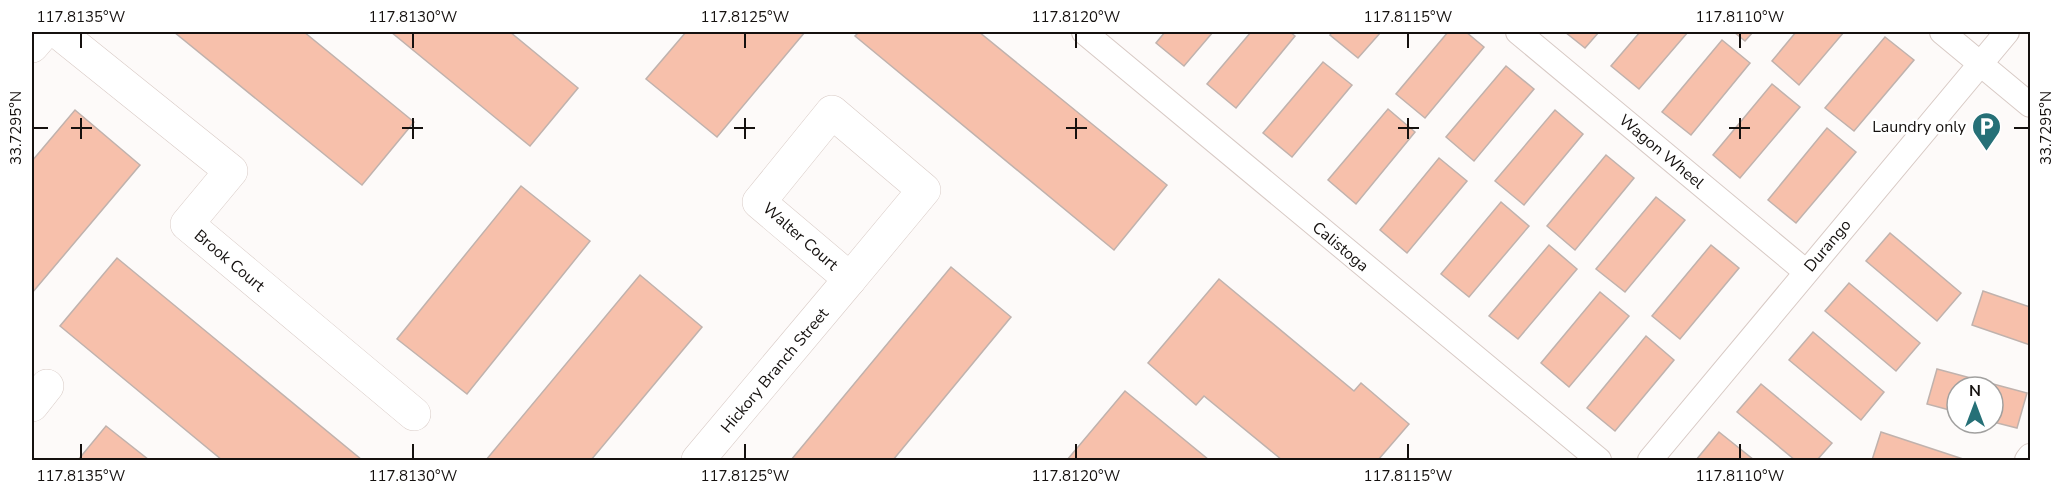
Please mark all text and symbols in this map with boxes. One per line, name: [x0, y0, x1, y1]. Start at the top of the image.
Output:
text: 117.8135°W: [37, 7, 126, 27]
text: 117.8130°W: [369, 7, 458, 27]
text: 117.8125°W: [701, 7, 790, 27]
text: 117.8120°W: [1032, 7, 1121, 27]
text: 117.8115°W: [1364, 7, 1453, 27]
text: 117.8110°W: [1696, 7, 1785, 27]
text: 33.7295°N: [6, 91, 26, 165]
text: 33.7295°N: [2036, 91, 2056, 165]
street label: Wagon Wheel: [1614, 110, 1709, 194]
parking icon: Laundry only: [1971, 110, 2003, 152]
place label: Laundry only: [1872, 116, 1967, 138]
street label: Walter Court: [758, 198, 843, 276]
street label: Durango: [1799, 215, 1856, 277]
street label: Calistoga: [1307, 217, 1373, 277]
street label: Brook Court: [189, 225, 270, 297]
street label: Hickory Branch Street: [716, 303, 834, 438]
north arrow: [1945, 375, 2005, 435]
text: N: [1969, 380, 1981, 402]
text: 117.8135°W: [37, 466, 126, 486]
text: 117.8130°W: [369, 466, 458, 486]
text: 117.8125°W: [701, 466, 790, 486]
text: 117.8120°W: [1032, 466, 1121, 486]
text: 117.8115°W: [1364, 466, 1453, 486]
text: 117.8110°W: [1696, 466, 1785, 486]

